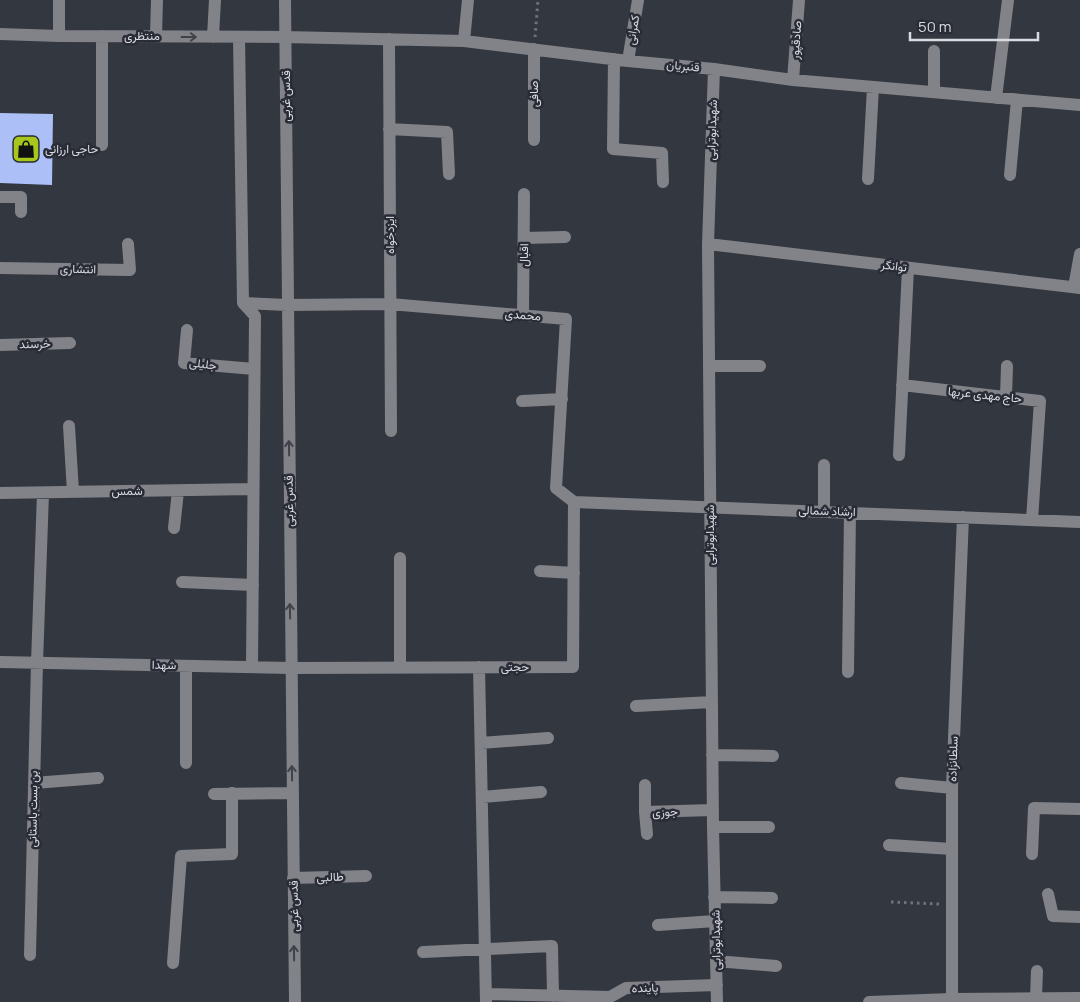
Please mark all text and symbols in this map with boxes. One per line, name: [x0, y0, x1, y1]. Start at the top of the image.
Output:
scale bar: [910, 10, 1038, 42]
street label: کمرانی: [622, 14, 643, 46]
text: 50 m: [918, 16, 952, 37]
street label: صادقپور: [786, 20, 805, 61]
street label: منتظری: [124, 27, 160, 44]
one-way arrow: [180, 32, 196, 42]
street label: قنبریان: [666, 56, 700, 75]
street label: قدس غربی: [277, 70, 294, 122]
street label: صافی: [525, 81, 542, 107]
street label: شهیدابوترابی: [702, 99, 721, 161]
shop icon: حاجی ارزانی: [11, 134, 41, 164]
place label: حاجی ارزانی: [45, 140, 98, 157]
street label: ایزدخواه: [381, 216, 398, 254]
street label: اقبال: [515, 243, 532, 267]
street label: توانگر: [879, 255, 908, 276]
street label: انتشاری: [60, 260, 96, 277]
street label: محمدی: [504, 304, 542, 325]
street label: خرسند: [19, 335, 51, 352]
street label: جلیلی: [188, 353, 218, 374]
street label: حاج مهدی عربها: [947, 382, 1023, 408]
one-way arrow: [284, 441, 293, 457]
street label: قدس غربی: [280, 475, 297, 527]
street label: شمس: [111, 482, 143, 499]
street label: ارشاد شمالی: [798, 501, 856, 520]
street label: شهیدابوترابی: [701, 505, 718, 565]
one-way arrow: [285, 603, 295, 620]
street label: شهدا: [152, 656, 176, 673]
street label: حجتی: [501, 658, 529, 675]
street label: سلطانزاده: [943, 736, 962, 782]
one-way arrow: [287, 766, 297, 782]
street label: بن بست باستانی: [23, 770, 42, 848]
street label: جوزی: [652, 803, 678, 820]
street label: طالبی: [316, 868, 344, 885]
street label: قدس غربی: [285, 880, 302, 932]
street label: شهیدابوترابی: [706, 910, 725, 970]
one-way arrow: [290, 946, 299, 962]
street label: پاینده: [631, 979, 659, 996]

